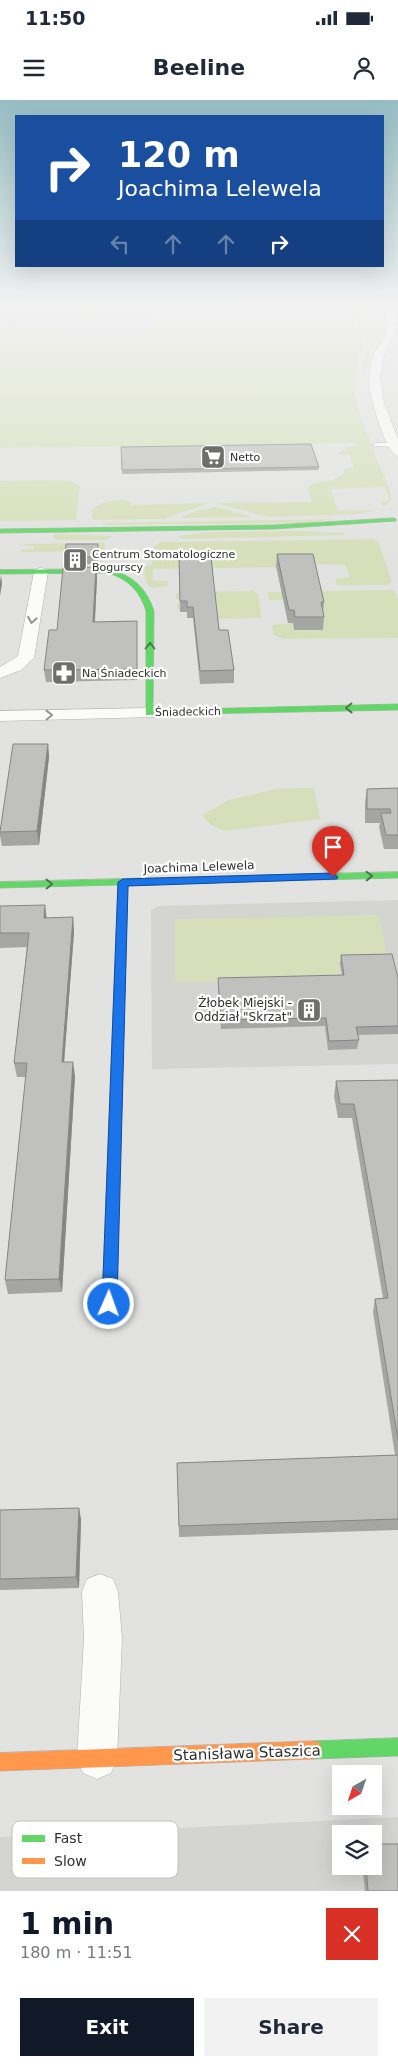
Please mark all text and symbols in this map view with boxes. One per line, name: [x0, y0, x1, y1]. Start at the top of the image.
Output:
text: 11:50: [25, 7, 85, 29]
icon: menu: [20, 54, 48, 82]
icon: person: [350, 54, 378, 82]
text: Beeline: [153, 55, 245, 80]
icon: right: [35, 135, 100, 200]
text: 120 m: [118, 135, 240, 175]
text: Joachima Lelewela: [118, 176, 322, 201]
icon: left: [106, 230, 134, 258]
icon: ahead: [159, 230, 187, 258]
icon: ahead: [212, 230, 240, 258]
icon: right: [265, 230, 293, 258]
supermarket icon: Netto: [200, 444, 226, 470]
place label: Netto: [230, 451, 261, 464]
building icon: Centrum Stomatologiczne Bogurscy: [62, 547, 88, 573]
place label: Centrum Stomatologiczne Bogurscy: [92, 548, 236, 574]
one-way arrow: [28, 616, 38, 624]
one-way arrow: [145, 641, 155, 649]
pharmacy icon: Na Śniadeckich: [51, 660, 77, 686]
place label: Na Śniadeckich: [82, 667, 166, 680]
one-way arrow: [345, 703, 353, 713]
street label: Śniadeckich: [155, 705, 221, 719]
one-way arrow: [45, 710, 53, 720]
pin: [312, 826, 354, 877]
icon: arrive: [319, 833, 347, 861]
street label: Joachima Lelewela: [142, 858, 255, 876]
one-way arrow: [365, 870, 373, 881]
one-way arrow: [45, 879, 53, 889]
place label: Żłobek Miejski - Oddział "Skrzat": [194, 995, 292, 1024]
building icon: Żłobek Miejski - Oddział "Skrzat": [296, 997, 322, 1023]
position arrow: [82, 1277, 134, 1329]
street label: Stanisława Staszica: [173, 1741, 321, 1765]
north arrow: [332, 1765, 382, 1815]
map controls: [332, 1765, 382, 1875]
legend: [12, 1821, 178, 1878]
button: layers: [332, 1825, 382, 1875]
text: Fast: [54, 1830, 83, 1846]
text: Slow: [54, 1853, 87, 1869]
text: 1 min: [20, 1906, 114, 1941]
button: close: [326, 1908, 378, 1960]
text: 180 m · 11:51: [20, 1943, 133, 1962]
button: Exit: [20, 1998, 194, 2056]
button: Share: [204, 1998, 378, 2056]

